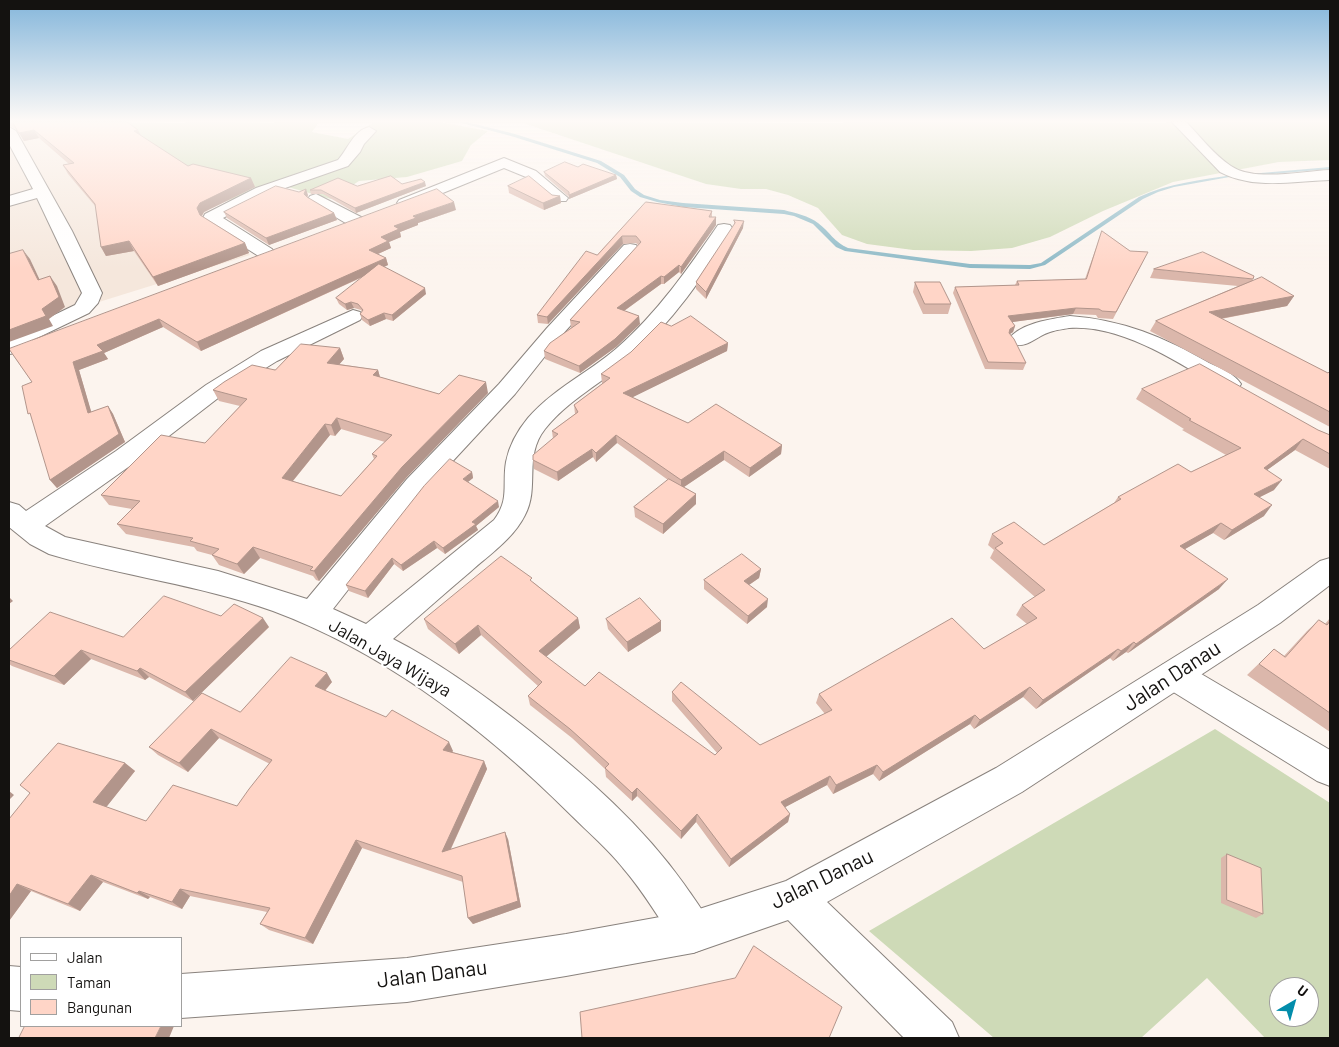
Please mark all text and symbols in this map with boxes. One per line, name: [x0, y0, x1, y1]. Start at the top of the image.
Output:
street label: Jalan Jaya Wijaya: [325, 614, 455, 702]
street label: Jalan Danau: [1119, 635, 1225, 717]
street label: Jalan Danau: [767, 843, 877, 915]
legend: [20, 937, 182, 1027]
text: Jalan: [67, 948, 103, 966]
street label: Jalan Danau: [375, 955, 489, 993]
text: Taman: [67, 973, 111, 991]
north arrow: [1269, 977, 1319, 1027]
text: U: [1294, 981, 1312, 1000]
text: Bangunan: [67, 998, 132, 1016]

